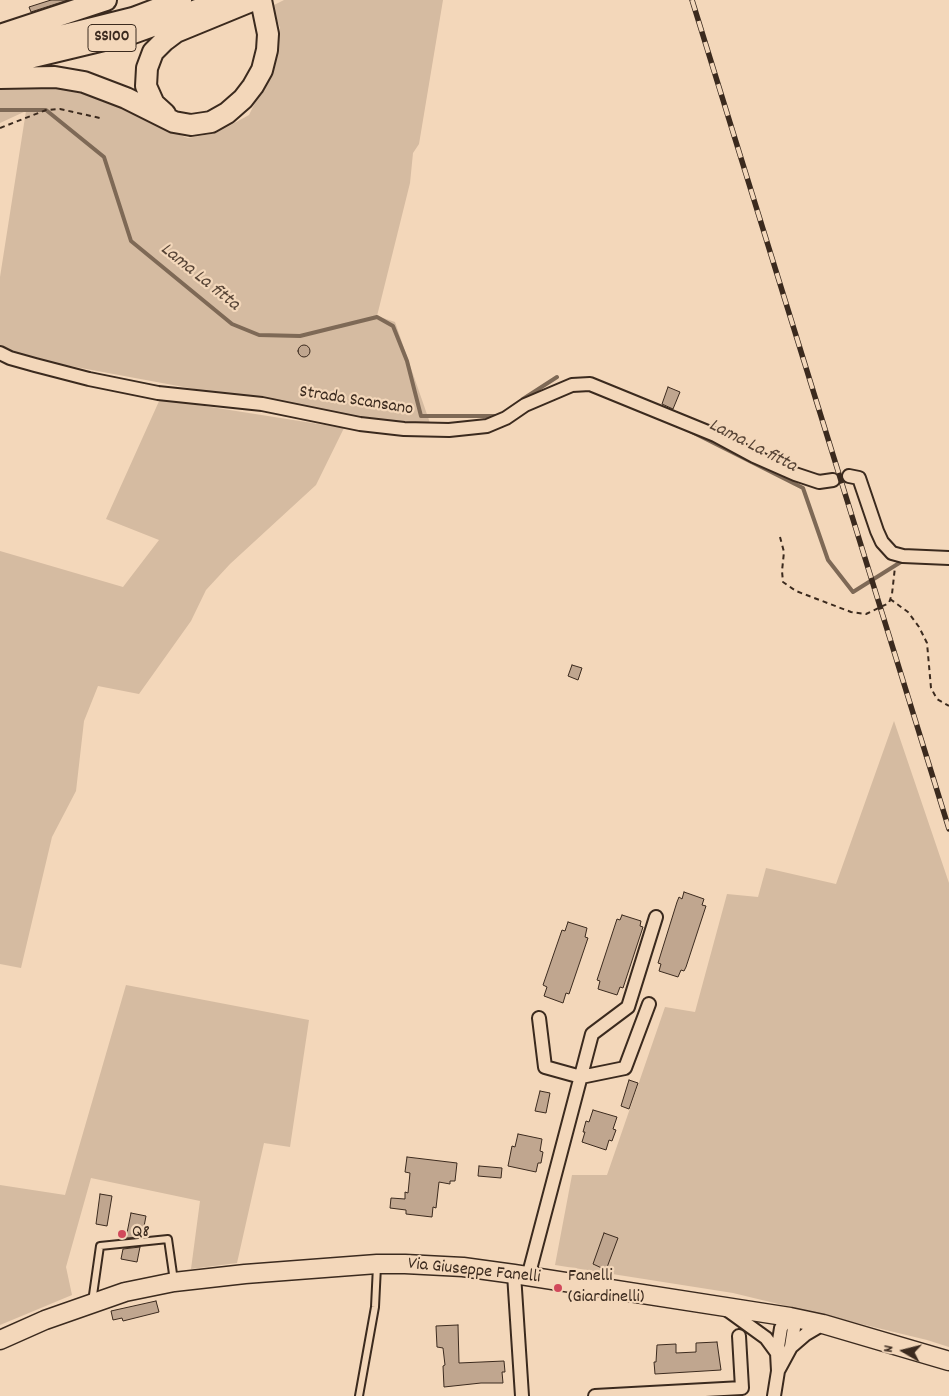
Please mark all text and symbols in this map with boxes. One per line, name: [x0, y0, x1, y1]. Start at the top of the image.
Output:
road number: SS100: [88, 24, 136, 52]
water label: Lama La fitta: [155, 239, 243, 317]
street label: Strada Scansano: [298, 382, 414, 422]
water label: Lama La fitta: [704, 415, 800, 479]
place label: Q8: [132, 1223, 150, 1245]
marker: Q8: [116, 1228, 128, 1240]
street label: Via Giuseppe Fanelli: [407, 1254, 541, 1290]
place label: Fanelli (Giardinelli): [568, 1267, 644, 1310]
marker: Fanelli (Giardinelli): [552, 1282, 564, 1294]
north arrow: [879, 1326, 929, 1376]
text: N: [879, 1344, 900, 1354]

